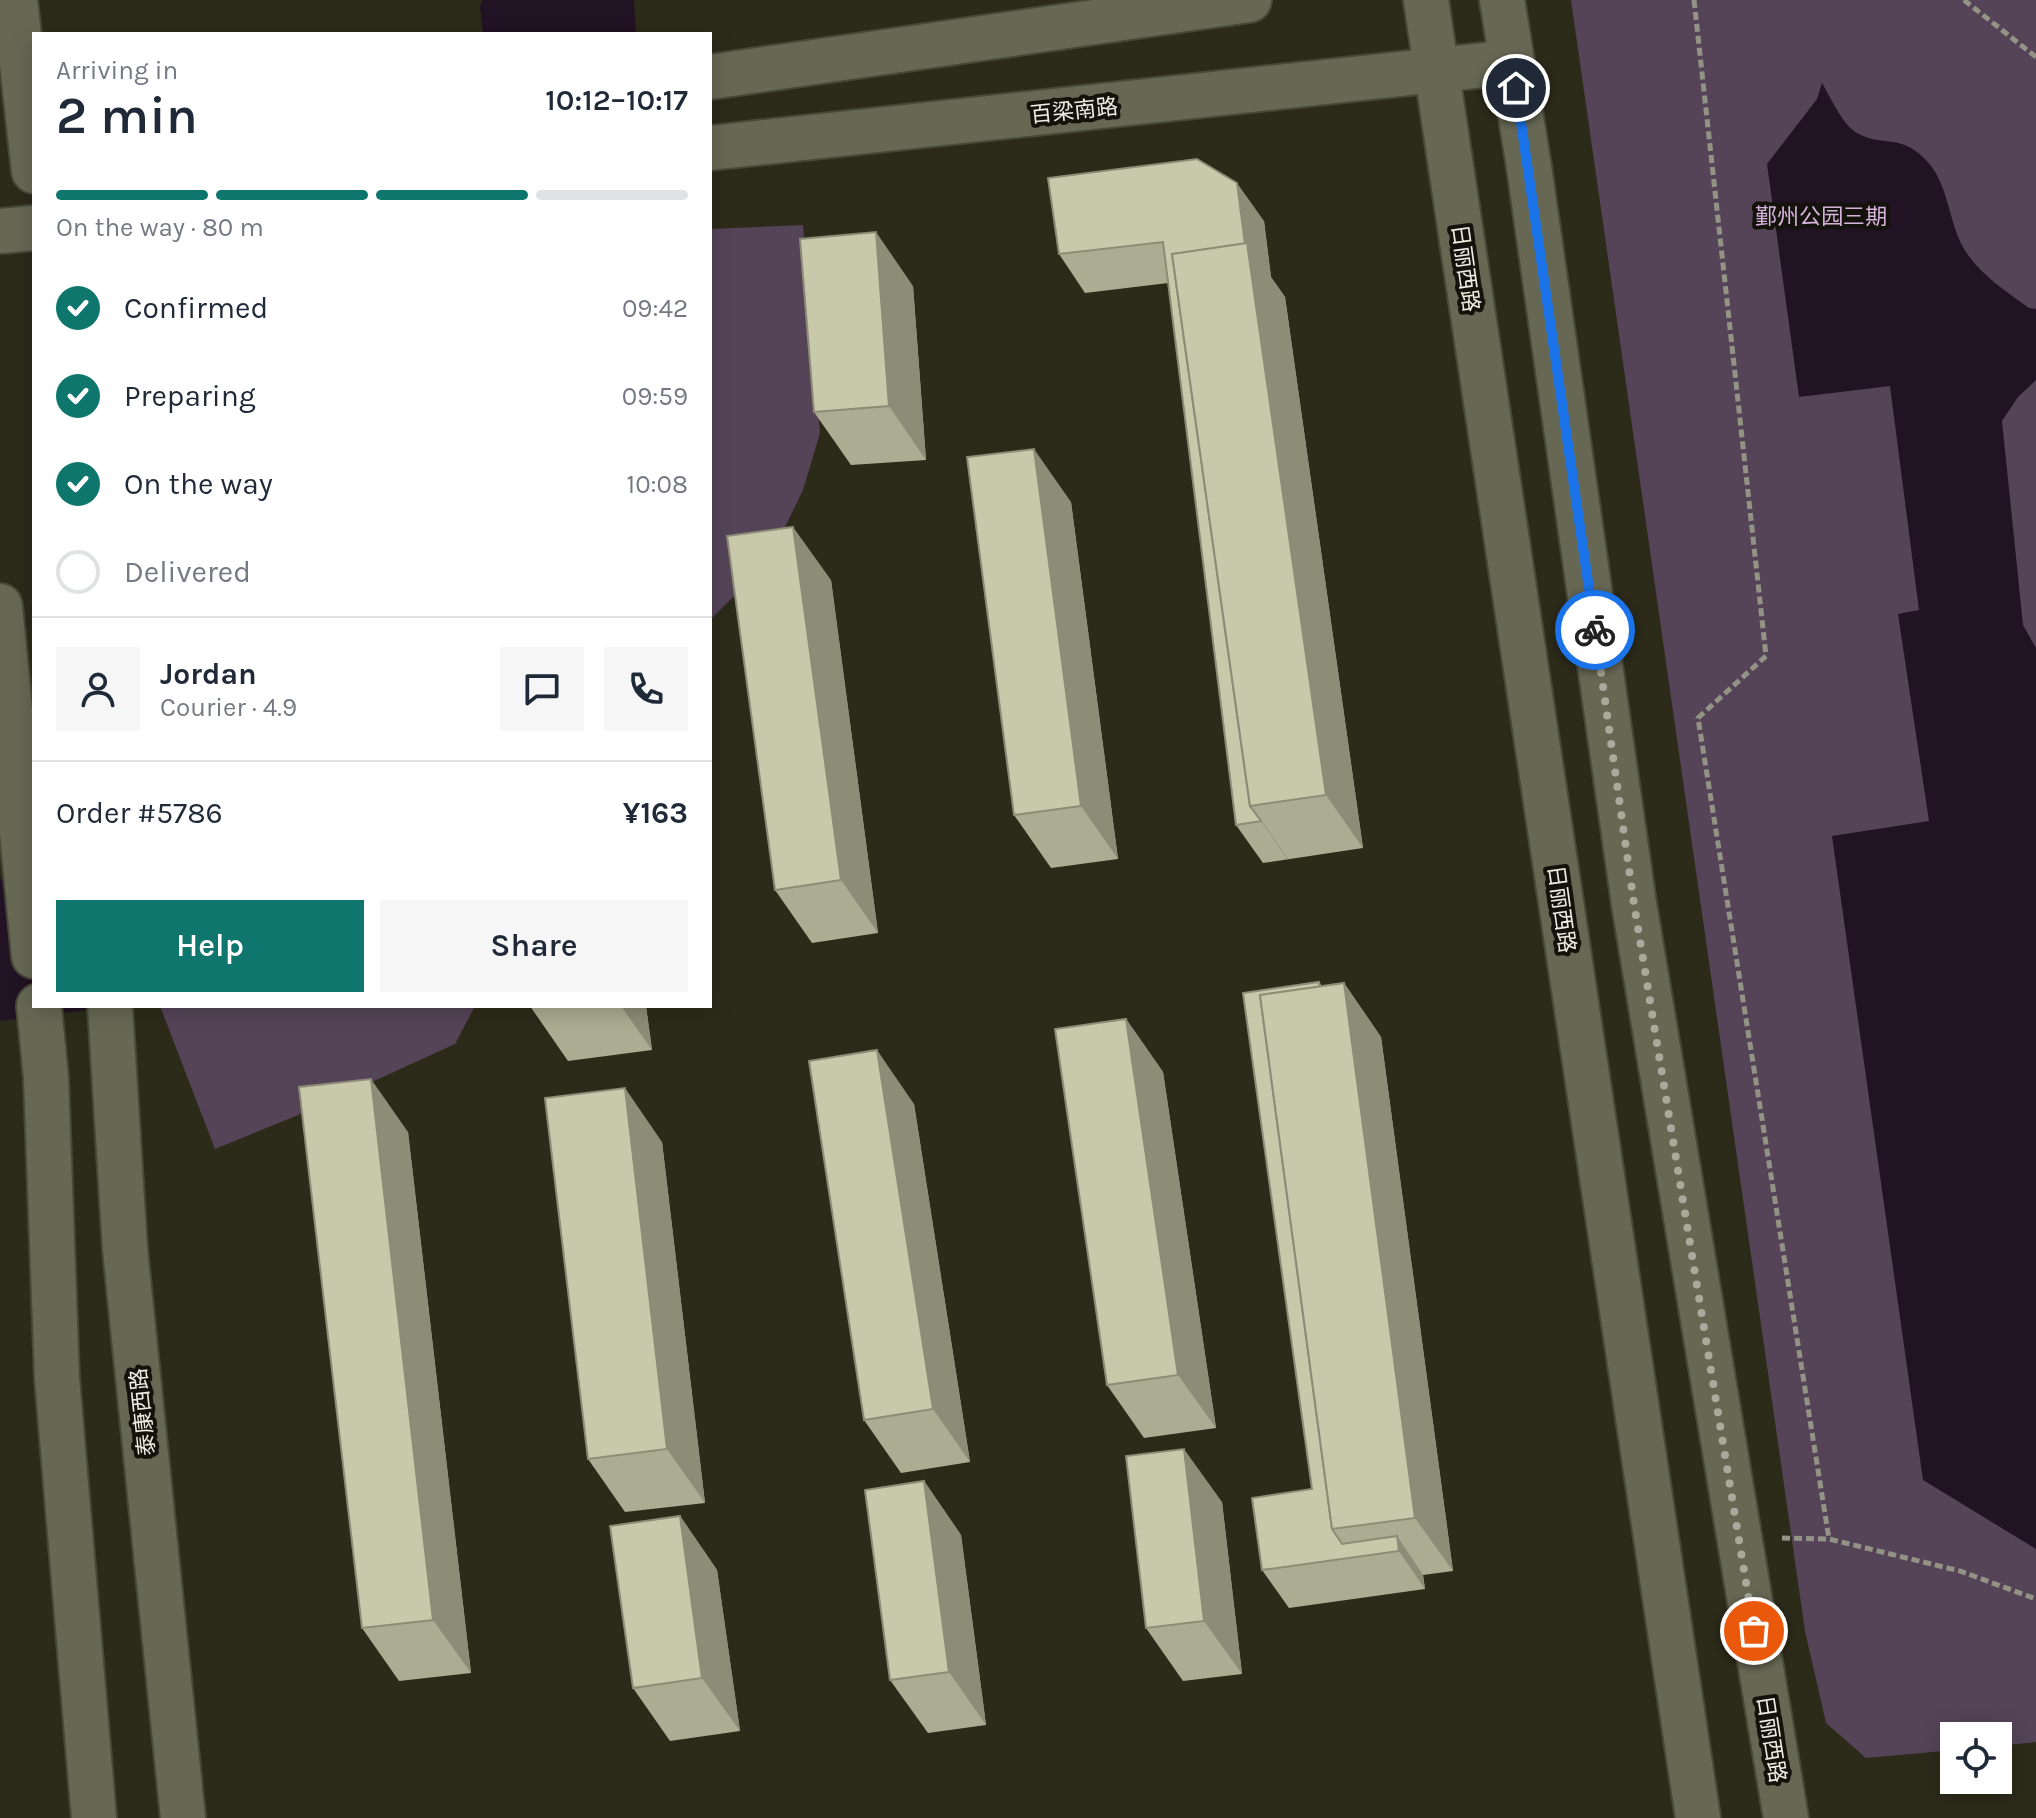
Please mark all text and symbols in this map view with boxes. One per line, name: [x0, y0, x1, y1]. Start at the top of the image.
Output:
pin: [1482, 54, 1550, 122]
text: Arriving in: [56, 55, 178, 86]
icon: home: [1494, 66, 1538, 110]
text: 10:12–10:17: [545, 82, 688, 118]
text: 2 min: [56, 85, 198, 146]
street label: 百梁南路: [1029, 93, 1119, 129]
park label: 鄞州公园三期: [1755, 204, 1887, 230]
text: On the way · 80 m: [56, 212, 264, 243]
street label: 日丽西路: [1446, 223, 1484, 314]
icon: check: [56, 286, 100, 330]
text: Confirmed: [124, 290, 268, 326]
text: 09:42: [622, 293, 688, 324]
icon: check: [56, 374, 100, 418]
text: Preparing: [124, 378, 256, 414]
text: 09:59: [622, 381, 688, 412]
icon: check: [56, 462, 100, 506]
text: On the way: [124, 466, 273, 502]
text: 10:08: [627, 469, 688, 500]
text: Delivered: [124, 554, 251, 590]
courier: [1555, 590, 1635, 670]
icon: bike: [1573, 608, 1617, 652]
button: person: [56, 647, 140, 731]
button: chat: [500, 647, 584, 731]
button: phone: [604, 647, 688, 731]
text: Jordan: [160, 656, 257, 692]
text: Courier · 4.9: [160, 692, 297, 723]
text: Order #5786: [56, 795, 223, 831]
text: ¥163: [623, 795, 688, 831]
street label: 日丽西路: [1542, 864, 1580, 955]
button: Help: [56, 900, 364, 992]
button: Share: [380, 900, 688, 992]
street label: 泰康西路: [125, 1367, 161, 1457]
pin: [1720, 1597, 1788, 1665]
icon: bag: [1732, 1609, 1776, 1653]
street label: 日丽西路: [1751, 1694, 1791, 1785]
map controls: [1940, 1722, 2012, 1794]
button: locate: [1940, 1722, 2012, 1794]

